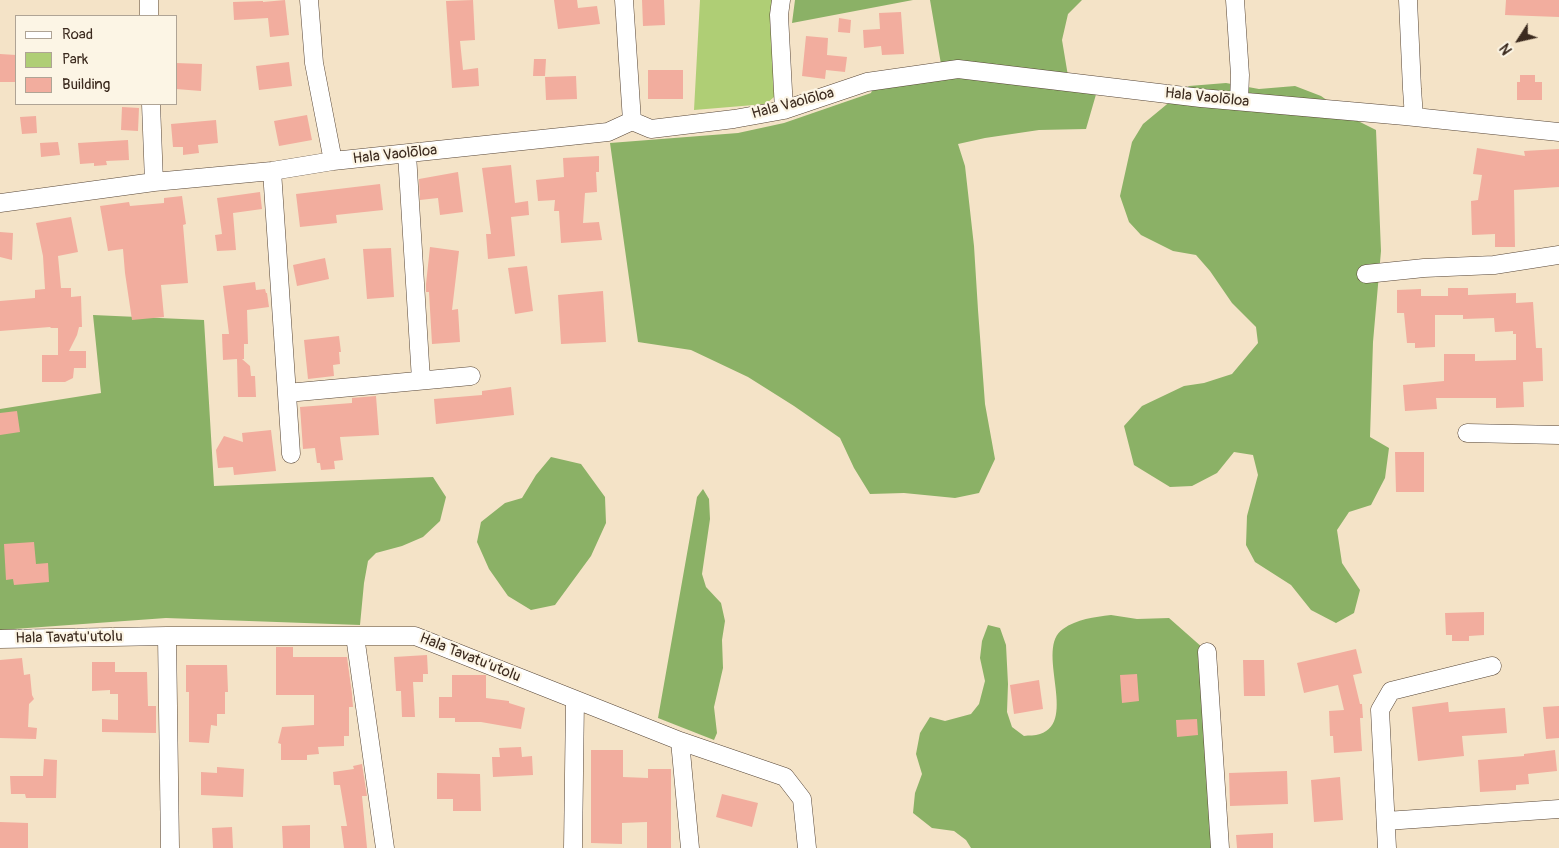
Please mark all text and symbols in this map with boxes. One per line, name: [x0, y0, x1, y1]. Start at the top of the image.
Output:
legend: [15, 15, 178, 105]
north arrow: [1494, 15, 1544, 65]
text: Road: [62, 25, 93, 44]
text: N: [1497, 40, 1516, 58]
text: Park: [62, 50, 88, 69]
text: Building: [62, 75, 110, 94]
street label: Hala Vaolōloa: [750, 84, 836, 124]
street label: Hala Vaolōloa: [1164, 85, 1250, 111]
street label: Hala Vaolōloa: [352, 142, 438, 168]
street label: Hala Tavatu'utolu: [15, 628, 123, 648]
street label: Hala Tavatu'utolu: [417, 630, 523, 686]

